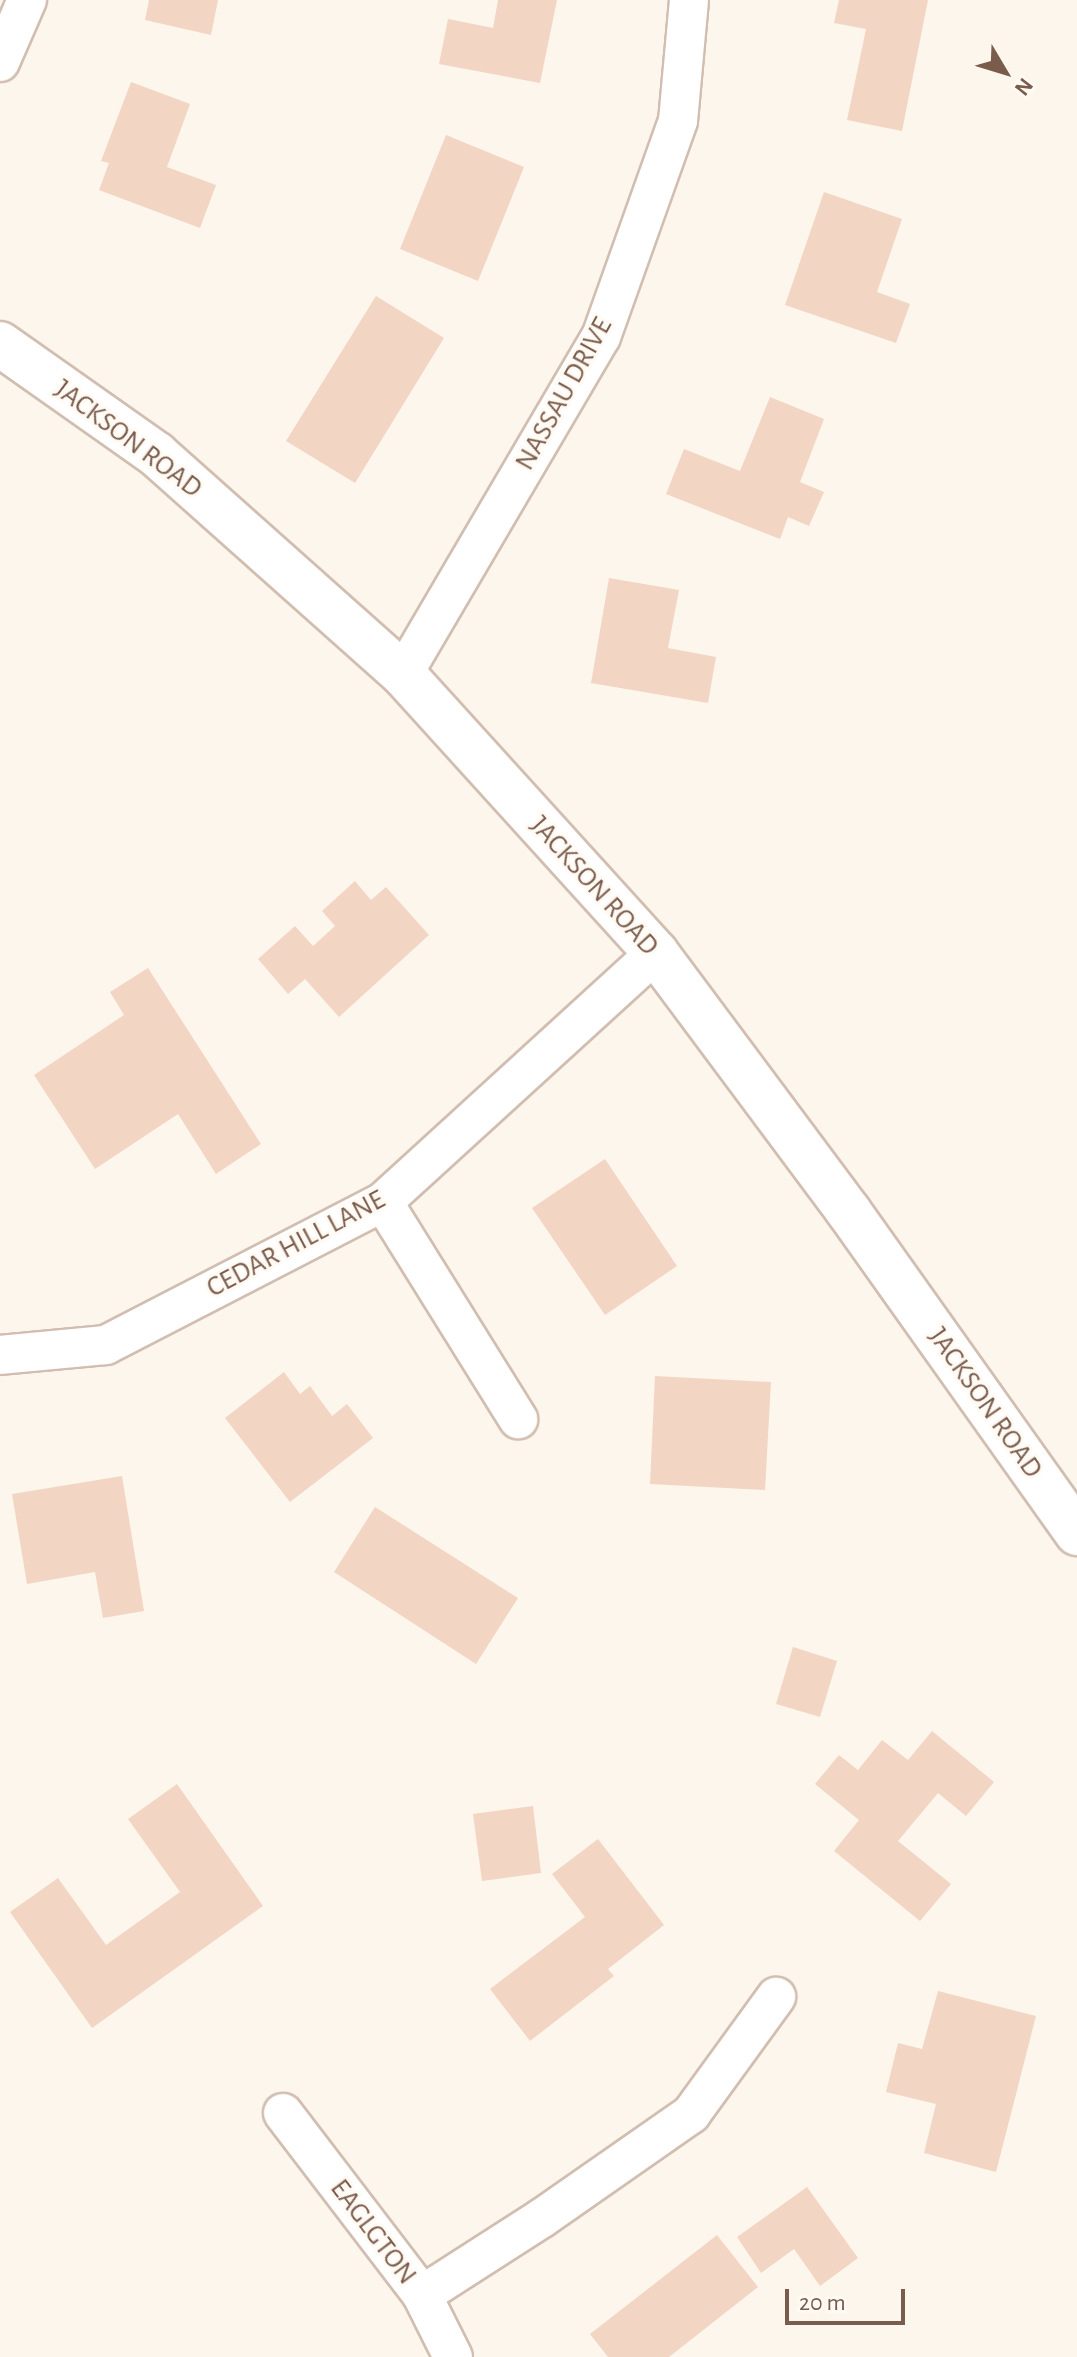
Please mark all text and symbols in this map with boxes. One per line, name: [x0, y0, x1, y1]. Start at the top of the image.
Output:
north arrow: [965, 32, 1045, 112]
text: N: [1011, 74, 1037, 100]
street label: NASSAU DRIVE: [508, 312, 620, 476]
street label: JACKSON ROAD: [48, 373, 208, 505]
street label: JACKSON ROAD: [523, 809, 665, 963]
street label: CEDAR HILL LANE: [201, 1183, 391, 1305]
street label: JACKSON ROAD: [921, 1321, 1049, 1485]
street label: EAGLGTON: [323, 2173, 423, 2291]
scale bar: [789, 2273, 909, 2323]
text: 20 m: [799, 2291, 846, 2315]

